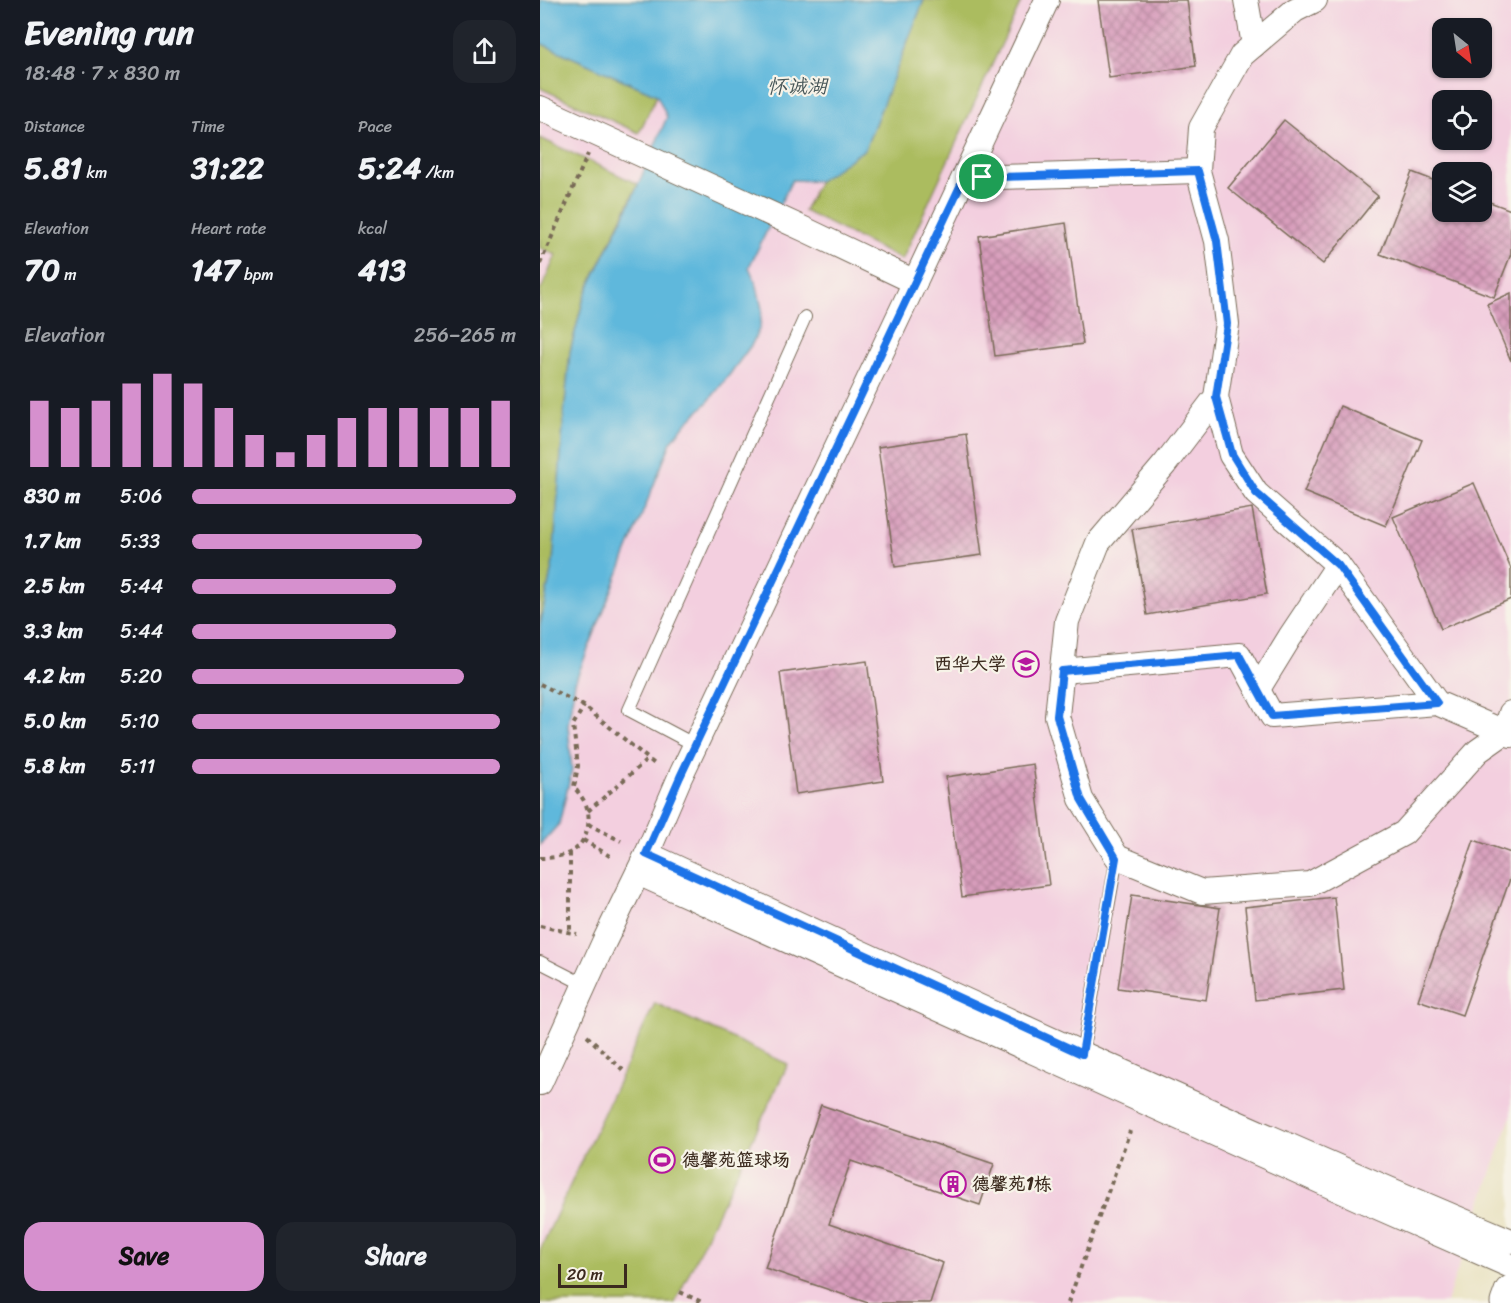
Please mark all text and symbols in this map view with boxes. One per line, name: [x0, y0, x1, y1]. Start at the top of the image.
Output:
text: Evening run: [24, 4, 194, 62]
north arrow: [1432, 18, 1492, 78]
map controls: [1432, 18, 1492, 222]
button: share: [453, 20, 516, 83]
text: 18:48 · 7 × 830 m: [24, 56, 180, 91]
water label: 怀诚湖: [767, 69, 829, 104]
button: locate: [1432, 90, 1492, 150]
text: Distance: [24, 112, 85, 141]
text: Time: [191, 112, 225, 141]
text: Pace: [358, 112, 392, 141]
text: 5.81: [24, 141, 82, 195]
text: 31:22: [191, 141, 264, 195]
text: 5:24: [358, 141, 421, 195]
pin: [956, 151, 1007, 202]
text: km: [82, 158, 107, 187]
text: /km: [421, 158, 454, 187]
icon: arrive: [965, 160, 998, 193]
button: layers: [1432, 162, 1492, 222]
text: Elevation: [24, 214, 89, 243]
text: Heart rate: [191, 214, 266, 243]
text: kcal: [358, 214, 387, 243]
text: 70: [24, 243, 60, 297]
text: 147: [191, 243, 240, 297]
text: 413: [358, 243, 406, 297]
text: m: [60, 260, 77, 289]
text: bpm: [240, 260, 273, 289]
text: Elevation: [24, 318, 105, 353]
text: 256–265 m: [414, 318, 516, 353]
text: 830 m: [24, 479, 80, 514]
text: 5:06: [120, 479, 162, 514]
text: 1.7 km: [24, 524, 81, 559]
text: 5:33: [120, 524, 160, 559]
text: 2.5 km: [24, 569, 85, 604]
text: 5:44: [120, 569, 163, 604]
text: 3.3 km: [24, 614, 83, 649]
text: 5:44: [120, 614, 163, 649]
place label: 西华大学: [934, 648, 1006, 680]
school or university icon: 西华大学: [1011, 649, 1041, 679]
text: 4.2 km: [24, 659, 85, 694]
text: 5:20: [120, 659, 162, 694]
text: 5.0 km: [24, 704, 86, 739]
text: 5:10: [120, 704, 159, 739]
text: 5.8 km: [24, 749, 86, 784]
text: 5:11: [120, 749, 155, 784]
place label: 德馨苑篮球场: [682, 1144, 790, 1176]
sports icon: 德馨苑篮球场: [647, 1145, 677, 1175]
place label: 德馨苑1栋: [972, 1168, 1052, 1200]
building icon: 德馨苑1栋: [938, 1169, 968, 1199]
button: Save: [24, 1222, 264, 1291]
button: Share: [276, 1222, 516, 1291]
text: 20 m: [567, 1260, 603, 1289]
scale bar: [558, 1261, 627, 1288]

